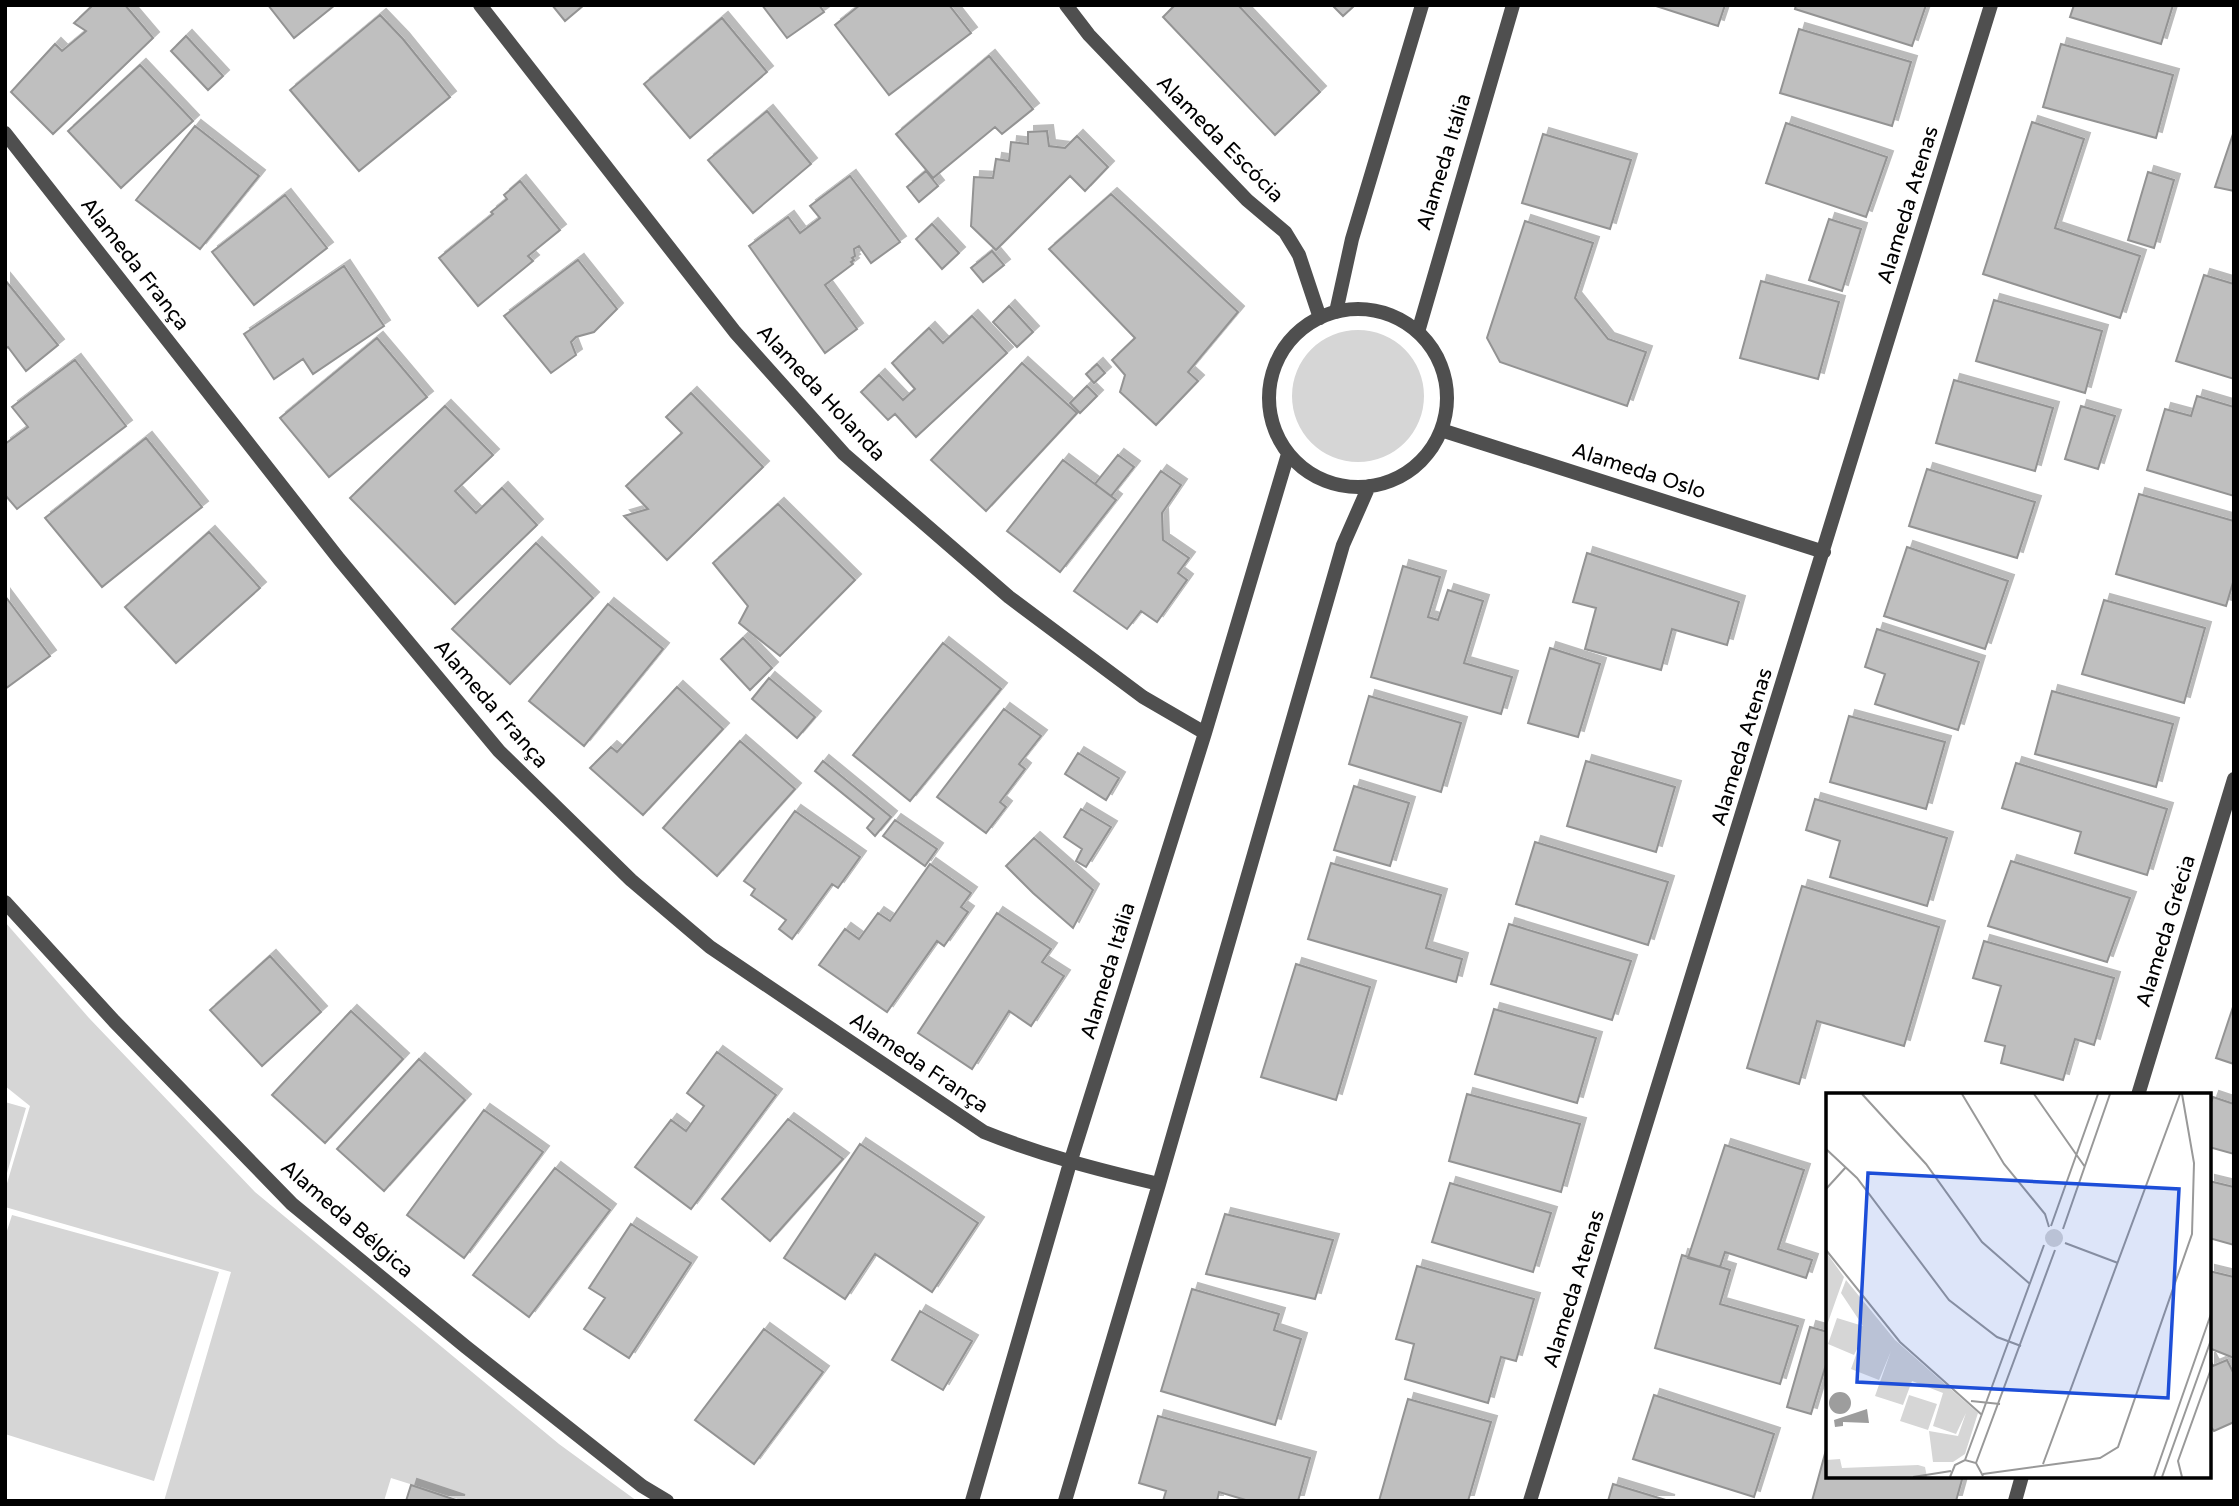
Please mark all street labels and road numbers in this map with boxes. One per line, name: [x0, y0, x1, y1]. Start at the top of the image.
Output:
street label: Alameda Escócia: [1151, 70, 1289, 208]
street label: Alameda Itália: [1411, 90, 1477, 234]
street label: Alameda Atenas: [1872, 123, 1944, 287]
street label: Alameda França: [75, 192, 195, 336]
street label: Alameda Holanda: [751, 320, 891, 466]
street label: Alameda Oslo: [1569, 438, 1709, 504]
street label: Alameda França: [428, 635, 554, 773]
street label: Alameda Atenas: [1706, 665, 1778, 829]
street label: Alameda Grécia: [2131, 852, 2201, 1010]
street label: Alameda Itália: [1075, 899, 1141, 1043]
street label: Alameda França: [845, 1007, 993, 1119]
street label: Alameda Bélgica: [276, 1155, 418, 1283]
street label: Alameda Atenas: [1538, 1207, 1610, 1371]

